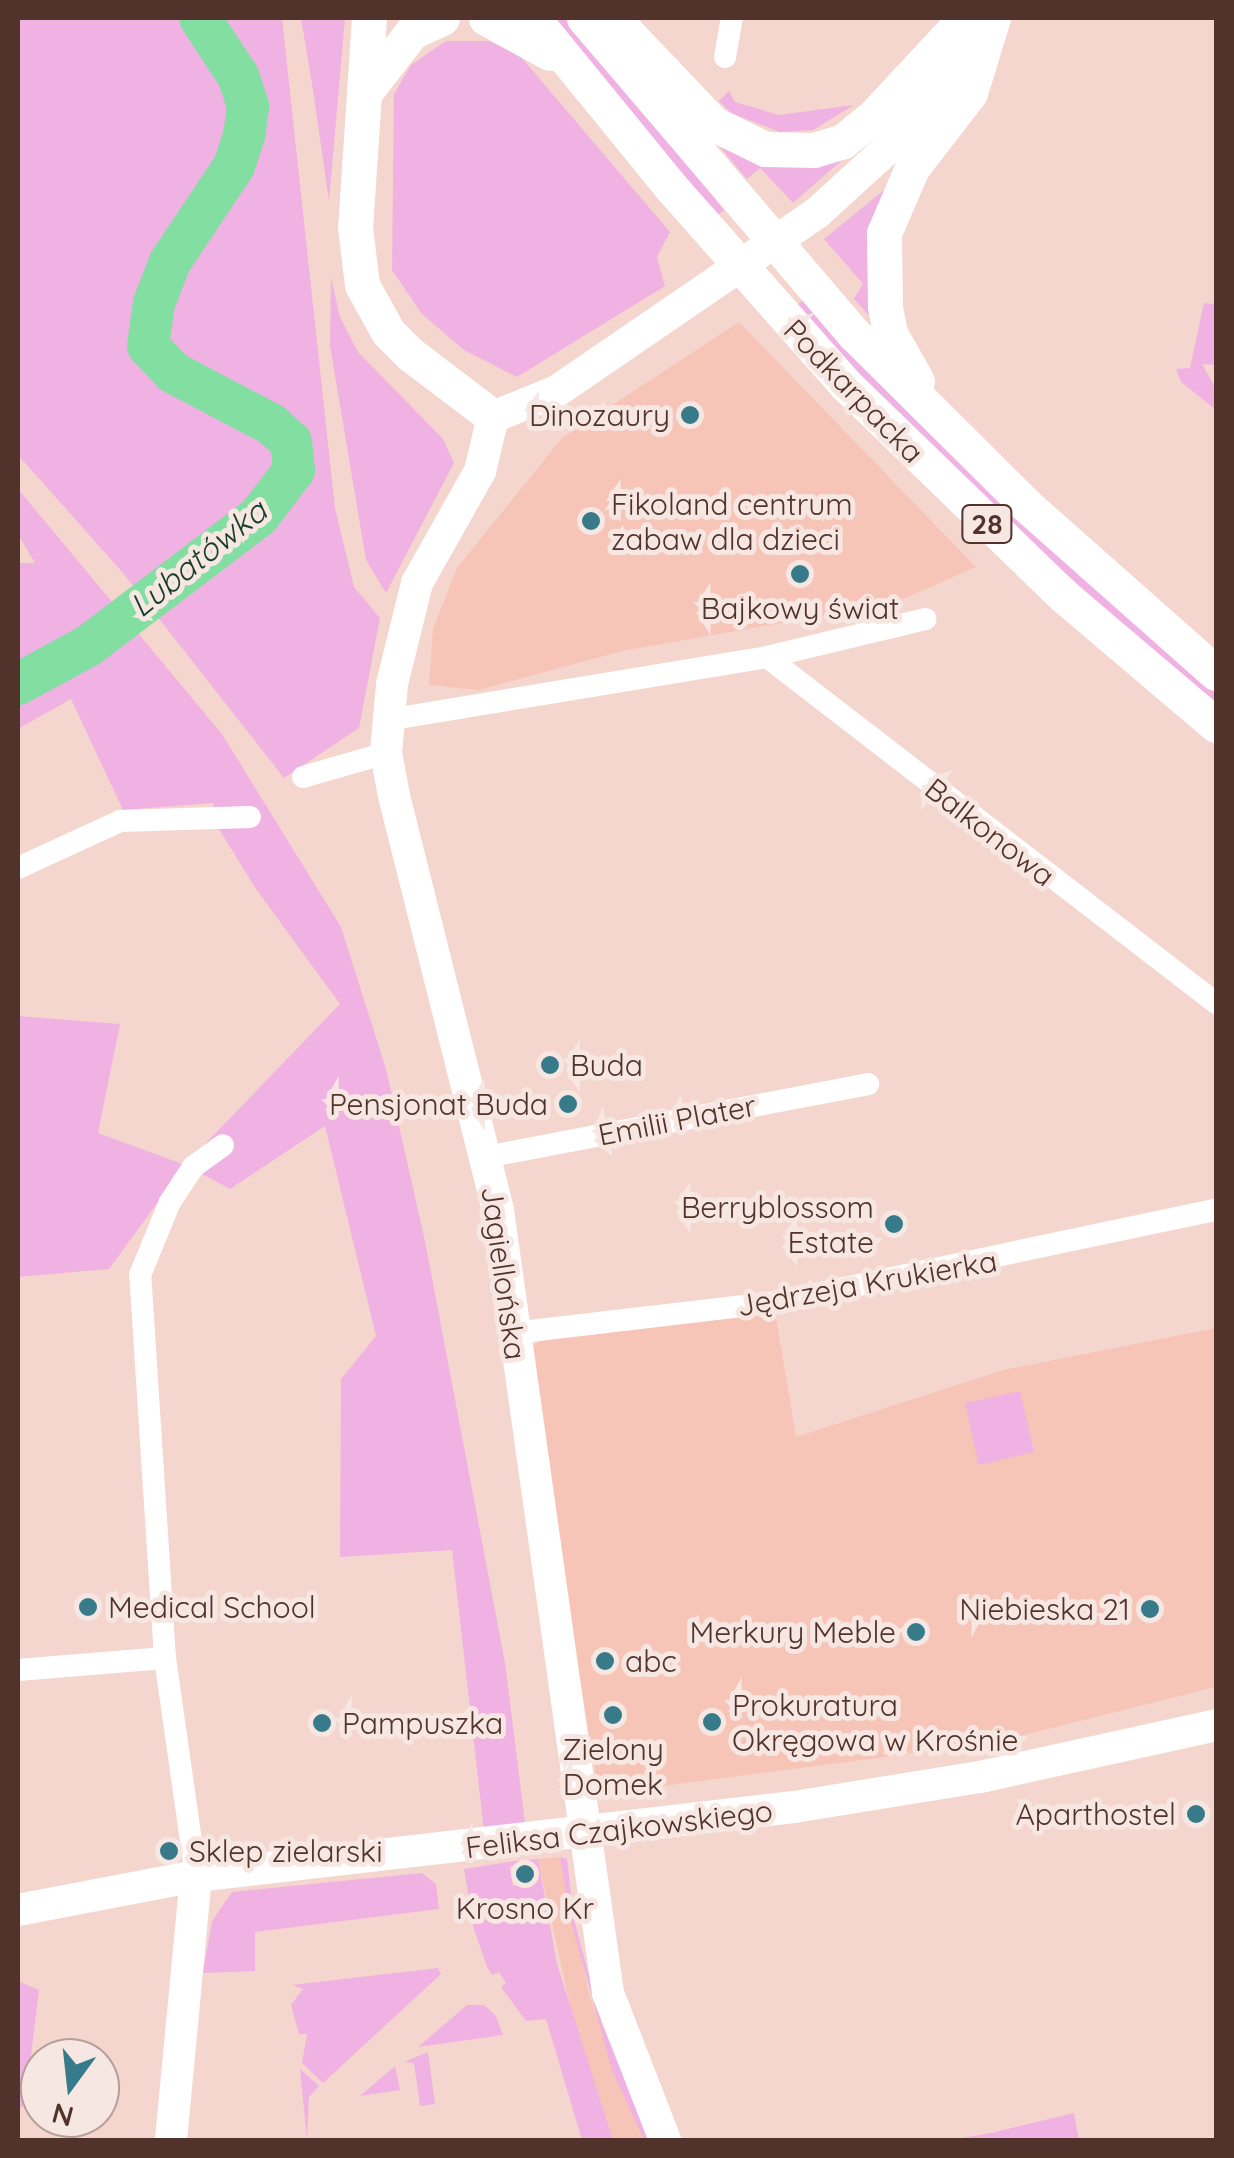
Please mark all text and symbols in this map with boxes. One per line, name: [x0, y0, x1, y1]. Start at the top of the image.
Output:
street label: Podkarpacka: [777, 312, 931, 470]
place label: Dinozaury: [529, 397, 670, 433]
marker: Dinozaury: [679, 404, 701, 426]
place label: Fikoland centrum zabaw dla dzieci: [611, 486, 853, 556]
water label: Lubatówka: [122, 491, 274, 625]
road number: 28: [960, 501, 1014, 547]
marker: Fikoland centrum zabaw dla dzieci: [580, 510, 602, 532]
marker: Bajkowy świat: [789, 563, 811, 585]
place label: Bajkowy świat: [701, 590, 899, 626]
street label: Balkonowa: [918, 770, 1062, 894]
place label: Buda: [570, 1047, 643, 1083]
marker: Buda: [539, 1054, 561, 1076]
place label: Pensjonat Buda: [329, 1086, 548, 1122]
street label: Emilii Plater: [595, 1087, 759, 1153]
marker: Pensjonat Buda: [557, 1093, 579, 1115]
street label: Jagiellońska: [474, 1184, 534, 1362]
place label: Berryblossom Estate: [681, 1189, 874, 1260]
marker: Berryblossom Estate: [883, 1213, 905, 1235]
street label: Jędrzeja Krukierka: [734, 1242, 1000, 1324]
place label: Medical School: [108, 1589, 316, 1625]
place label: Niebieska 21: [959, 1591, 1130, 1627]
marker: Medical School: [77, 1596, 99, 1618]
marker: Niebieska 21: [1139, 1598, 1161, 1620]
place label: Merkury Meble: [689, 1614, 896, 1650]
marker: Merkury Meble: [905, 1621, 927, 1643]
place label: abc: [625, 1643, 677, 1679]
marker: abc: [594, 1650, 616, 1672]
place label: Prokuratura Okręgowa w Krośnie: [732, 1687, 1019, 1758]
marker: Zielony Domek: [602, 1704, 624, 1726]
place label: Pampuszka: [342, 1705, 503, 1741]
marker: Prokuratura Okręgowa w Krośnie: [701, 1711, 723, 1733]
marker: Pampuszka: [311, 1712, 333, 1734]
place label: Zielony Domek: [562, 1731, 664, 1802]
street label: Feliksa Czajkowskiego: [463, 1792, 775, 1866]
place label: Aparthostel: [1015, 1796, 1176, 1832]
marker: Aparthostel: [1185, 1803, 1207, 1825]
place label: Sklep zielarski: [189, 1833, 383, 1869]
marker: Sklep zielarski: [158, 1840, 180, 1862]
marker: Krosno Kr: [514, 1863, 536, 1885]
place label: Krosno Kr: [456, 1890, 594, 1926]
north arrow: [20, 2038, 120, 2138]
text: N: [48, 2096, 77, 2135]

